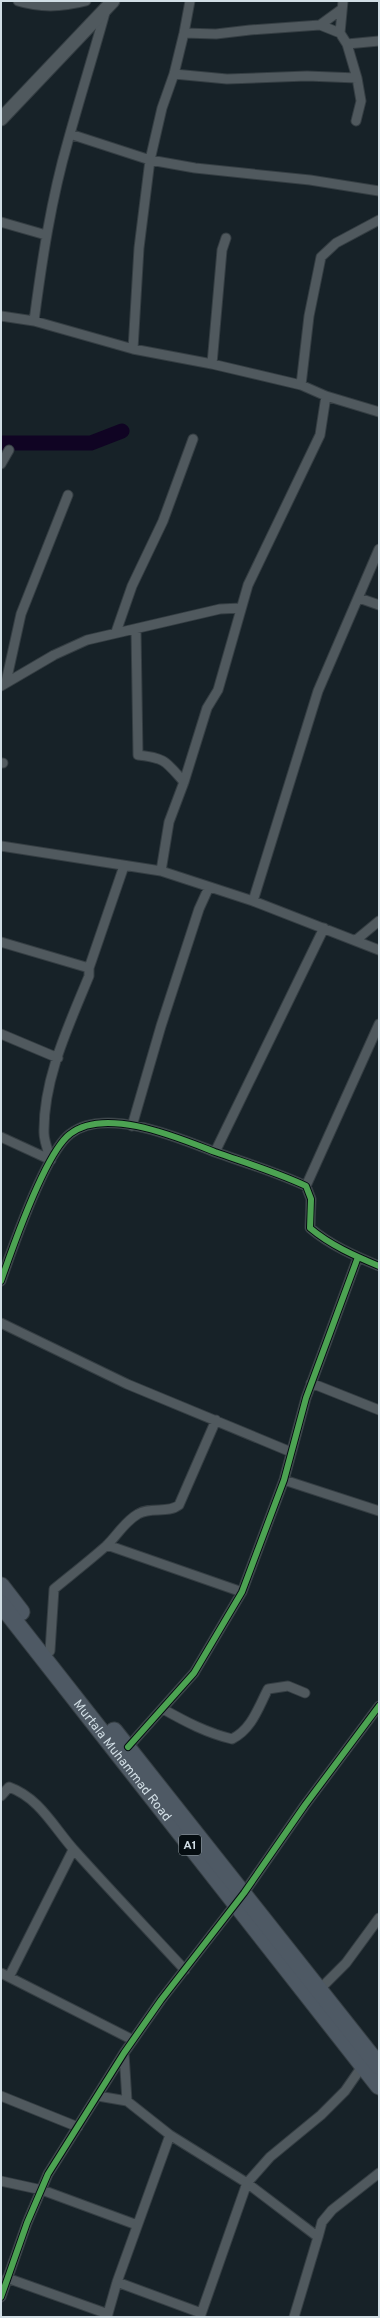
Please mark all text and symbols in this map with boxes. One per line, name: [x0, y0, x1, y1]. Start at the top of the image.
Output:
street label: Murtala Muhammad Road: [69, 1697, 174, 1825]
road number: A1: [179, 1835, 201, 1855]

